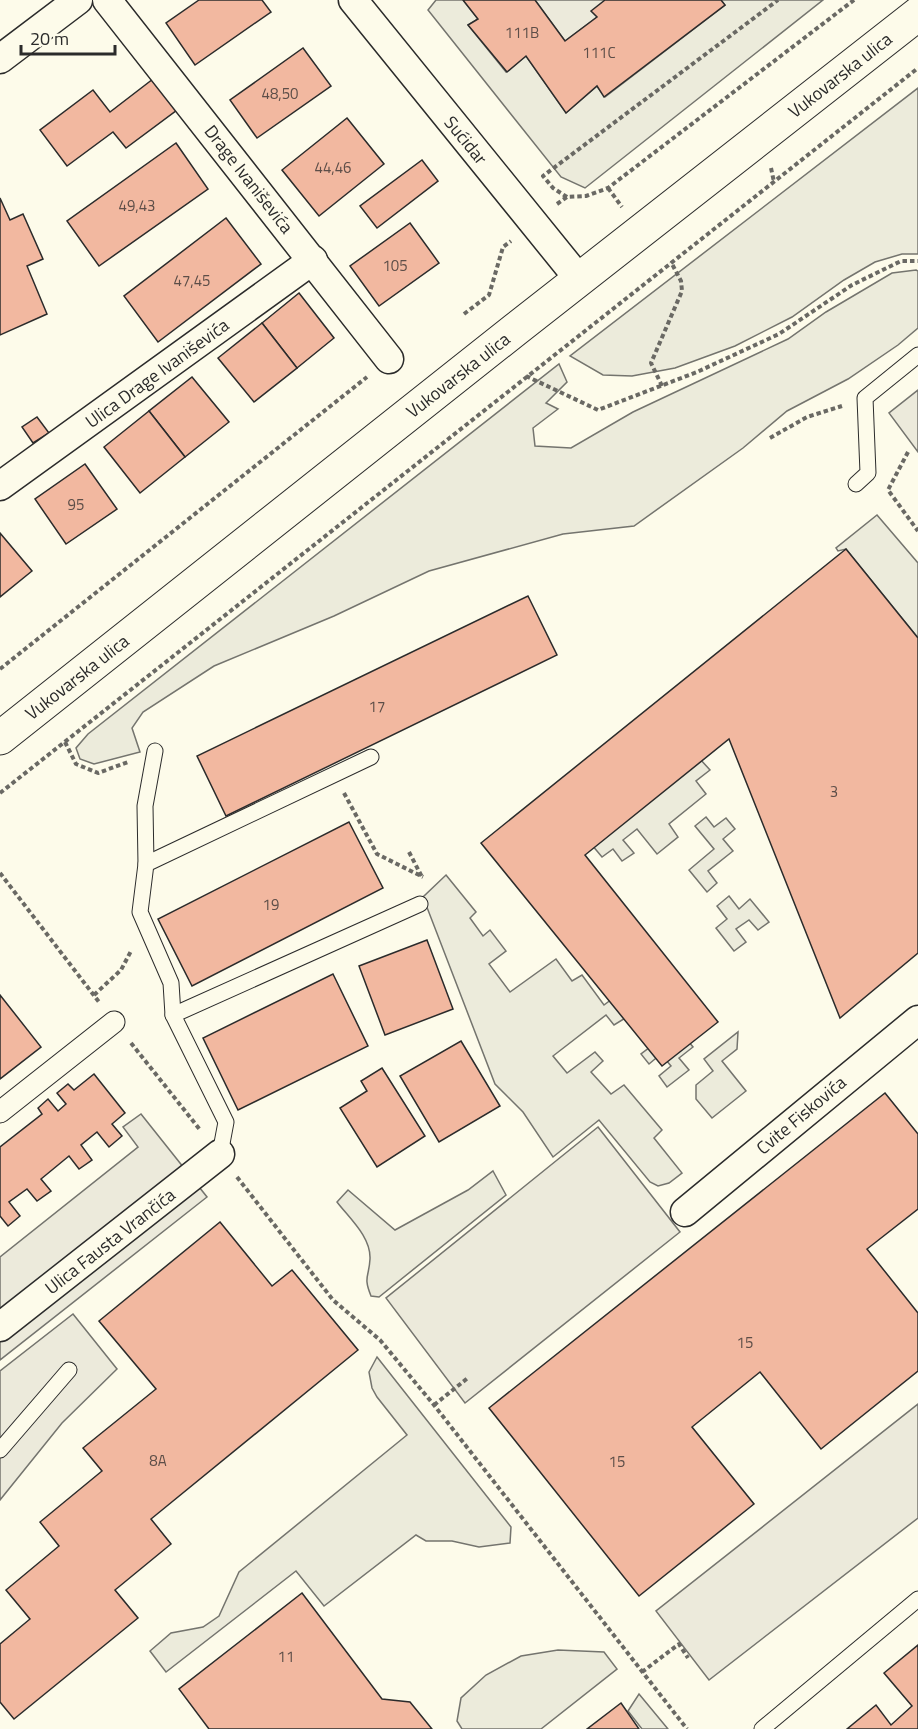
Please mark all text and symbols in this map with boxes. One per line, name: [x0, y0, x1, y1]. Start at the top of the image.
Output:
scale bar: [21, 18, 116, 56]
house number: 111B: [505, 21, 539, 44]
text: 20 m: [30, 25, 69, 52]
street label: Vukovarska ulica: [782, 26, 898, 124]
house number: 111C: [582, 41, 616, 64]
house number: 48,50: [262, 82, 298, 105]
street label: Sućidar: [438, 110, 494, 170]
street label: Drage Ivaniševića: [198, 119, 300, 239]
house number: 44,46: [315, 156, 351, 179]
house number: 49,43: [119, 194, 155, 217]
house number: 105: [382, 254, 408, 277]
house number: 47,45: [174, 269, 210, 292]
street label: Ulica Drage Ivaniševića: [79, 312, 235, 434]
street label: Vukovarska ulica: [400, 326, 516, 424]
house number: 95: [68, 493, 84, 516]
street label: Vukovarska ulica: [19, 628, 135, 726]
house number: 17: [369, 695, 385, 718]
house number: 3: [830, 780, 838, 803]
house number: 19: [263, 893, 279, 916]
street label: Cvite Fiskovića: [750, 1069, 852, 1161]
street label: Ulica Fausta Vrančića: [39, 1181, 181, 1301]
house number: 15: [737, 1331, 753, 1354]
house number: 8A: [149, 1449, 167, 1472]
house number: 15: [609, 1450, 625, 1473]
house number: 11: [278, 1645, 294, 1668]

